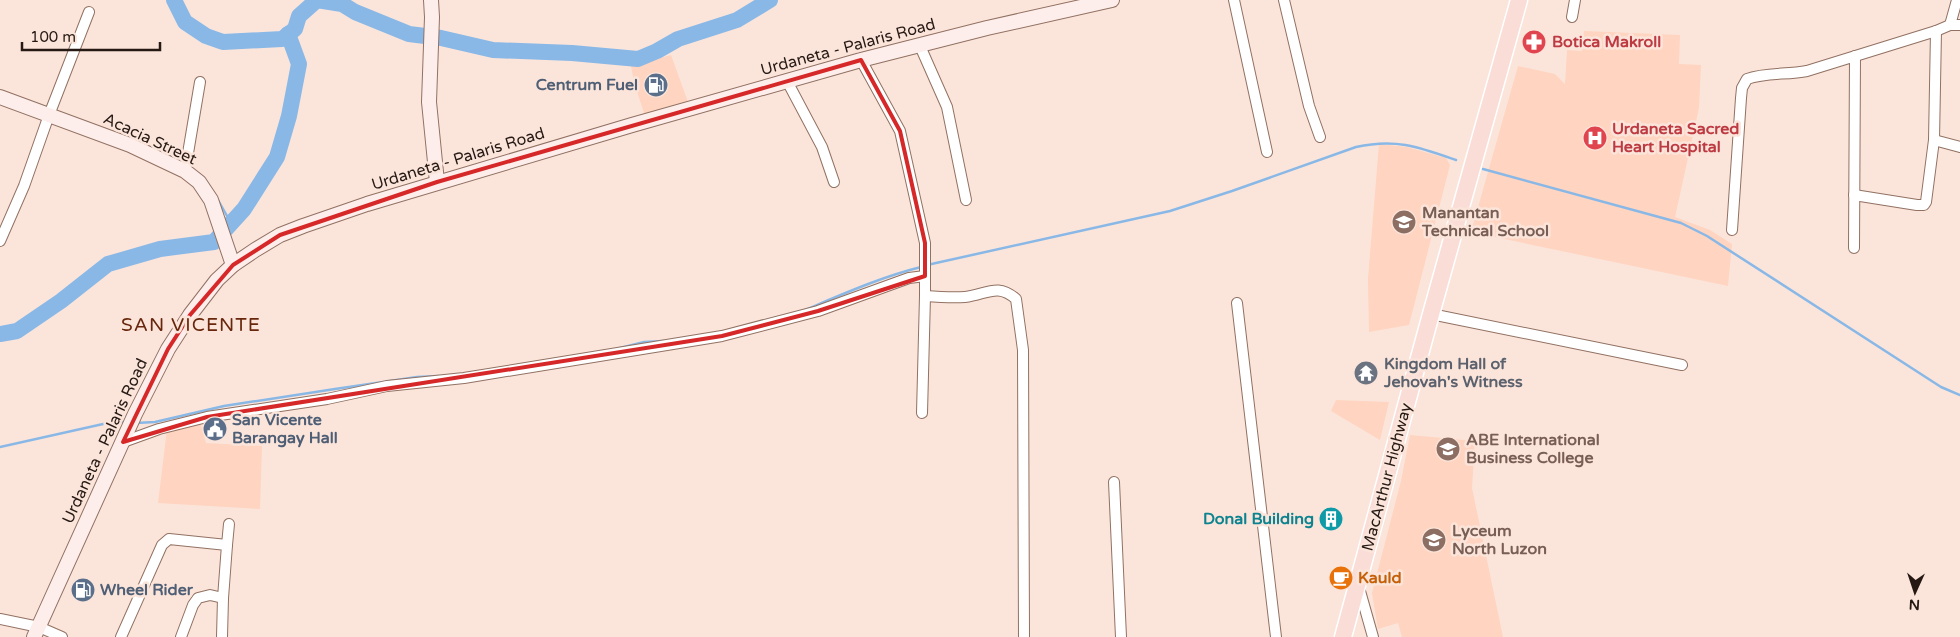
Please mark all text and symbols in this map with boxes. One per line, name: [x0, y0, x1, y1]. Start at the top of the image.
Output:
street label: Urdaneta - Palaris Road: [758, 14, 938, 80]
scale bar: [22, 20, 160, 52]
text: 100 m: [30, 28, 76, 46]
pharmacy icon: Botica Makroll: [1521, 29, 1547, 55]
place label: Botica Makroll: [1552, 32, 1661, 52]
fuel station icon: Centrum Fuel: [643, 72, 669, 98]
place label: Centrum Fuel: [536, 75, 638, 95]
street label: Acacia Street: [100, 109, 200, 169]
place label: Urdaneta Sacred Heart Hospital: [1612, 119, 1739, 157]
street label: Urdaneta - Palaris Road: [369, 123, 547, 195]
hospital icon: Urdaneta Sacred Heart Hospital: [1582, 125, 1608, 151]
place label: Manantan Technical School: [1421, 203, 1549, 241]
school or university icon: Manantan Technical School: [1391, 209, 1417, 235]
district label: SAN VICENTE: [121, 314, 261, 336]
place label: Kingdom Hall of Jehovah's Witness: [1383, 354, 1523, 392]
street label: Urdaneta - Palaris Road: [58, 355, 152, 527]
temple icon: Kingdom Hall of Jehovah's Witness: [1353, 360, 1379, 386]
street label: MacArthur Highway: [1358, 400, 1416, 553]
place label: San Vicente Barangay Hall: [232, 410, 338, 448]
public building icon: San Vicente Barangay Hall: [202, 416, 228, 442]
place label: ABE International Business College: [1466, 430, 1600, 468]
school or university icon: ABE International Business College: [1435, 436, 1461, 462]
building icon: Donal Building: [1318, 506, 1344, 532]
place label: Donal Building: [1203, 509, 1314, 529]
place label: Lyceum North Luzon: [1452, 521, 1547, 559]
school or university icon: Lyceum North Luzon: [1421, 527, 1447, 553]
cafe icon: Kauld: [1328, 565, 1354, 591]
north arrow: [1890, 567, 1940, 617]
place label: Kauld: [1358, 568, 1401, 588]
fuel station icon: Wheel Rider: [70, 577, 96, 603]
place label: Wheel Rider: [100, 580, 194, 600]
text: N: [1908, 596, 1920, 613]

